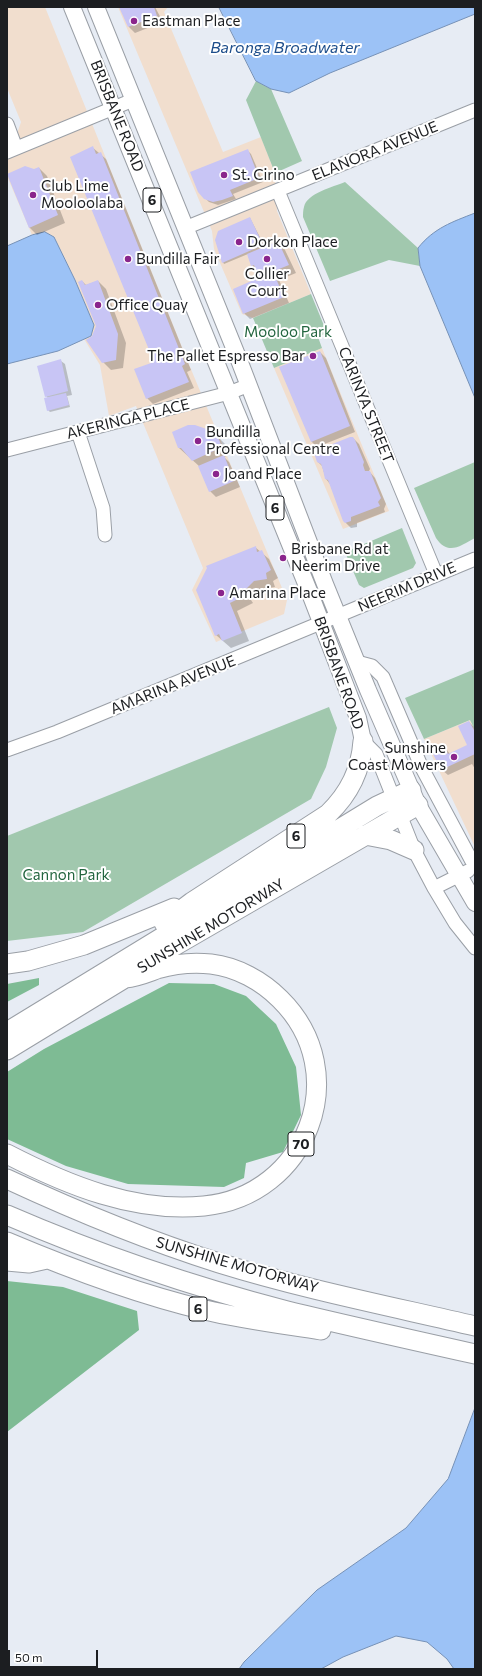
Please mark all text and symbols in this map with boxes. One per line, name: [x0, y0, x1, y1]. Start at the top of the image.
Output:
place label: Eastman Place: [142, 12, 240, 30]
marker: Eastman Place: [129, 16, 139, 26]
water label: Baronga Broadwater: [210, 38, 360, 58]
street label: BRISBANE ROAD: [86, 58, 148, 174]
street label: ELANORA AVENUE: [309, 117, 441, 185]
place label: St. Cirino: [232, 166, 295, 184]
marker: St. Cirino: [219, 170, 229, 180]
place label: Club Lime Mooloolaba: [41, 177, 123, 212]
road number: 6: [143, 188, 161, 212]
marker: Club Lime Mooloolaba: [28, 190, 38, 200]
place label: Dorkon Place: [247, 233, 338, 251]
marker: Dorkon Place: [234, 237, 244, 247]
place label: Bundilla Fair: [136, 250, 220, 268]
marker: Bundilla Fair: [123, 254, 133, 264]
marker: Collier Court: [262, 254, 272, 264]
place label: Collier Court: [245, 265, 289, 300]
place label: Office Quay: [106, 296, 188, 314]
marker: Office Quay: [93, 300, 103, 310]
park label: Mooloo Park: [244, 323, 332, 341]
street label: CARINYA STREET: [335, 344, 397, 466]
place label: The Pallet Espresso Bar: [147, 347, 305, 365]
marker: The Pallet Espresso Bar: [308, 351, 318, 361]
street label: AKERINGA PLACE: [65, 395, 191, 443]
place label: Bundilla Professional Centre: [206, 423, 340, 458]
marker: Bundilla Professional Centre: [193, 436, 203, 446]
place label: Joand Place: [224, 465, 302, 483]
marker: Joand Place: [211, 469, 221, 479]
road number: 6: [266, 496, 284, 520]
place label: Brisbane Rd at Neerim Drive: [291, 540, 389, 575]
marker: Brisbane Rd at Neerim Drive: [278, 553, 288, 563]
street label: NEERIM DRIVE: [355, 558, 459, 616]
place label: Amarina Place: [229, 584, 326, 602]
marker: Amarina Place: [216, 588, 226, 598]
street label: BRISBANE ROAD: [310, 614, 368, 732]
street label: AMARINA AVENUE: [108, 652, 238, 718]
place label: Sunshine Coast Mowers: [348, 739, 446, 774]
marker: Sunshine Coast Mowers: [449, 752, 459, 762]
road number: 6: [287, 824, 305, 848]
park label: Cannon Park: [22, 866, 110, 884]
street label: SUNSHINE MOTORWAY: [134, 875, 288, 977]
road number: 70: [288, 1132, 314, 1156]
street label: SUNSHINE MOTORWAY: [154, 1233, 320, 1297]
road number: 6: [189, 1297, 207, 1321]
scale bar: [10, 1642, 100, 1668]
text: 50 m: [15, 1650, 43, 1664]

